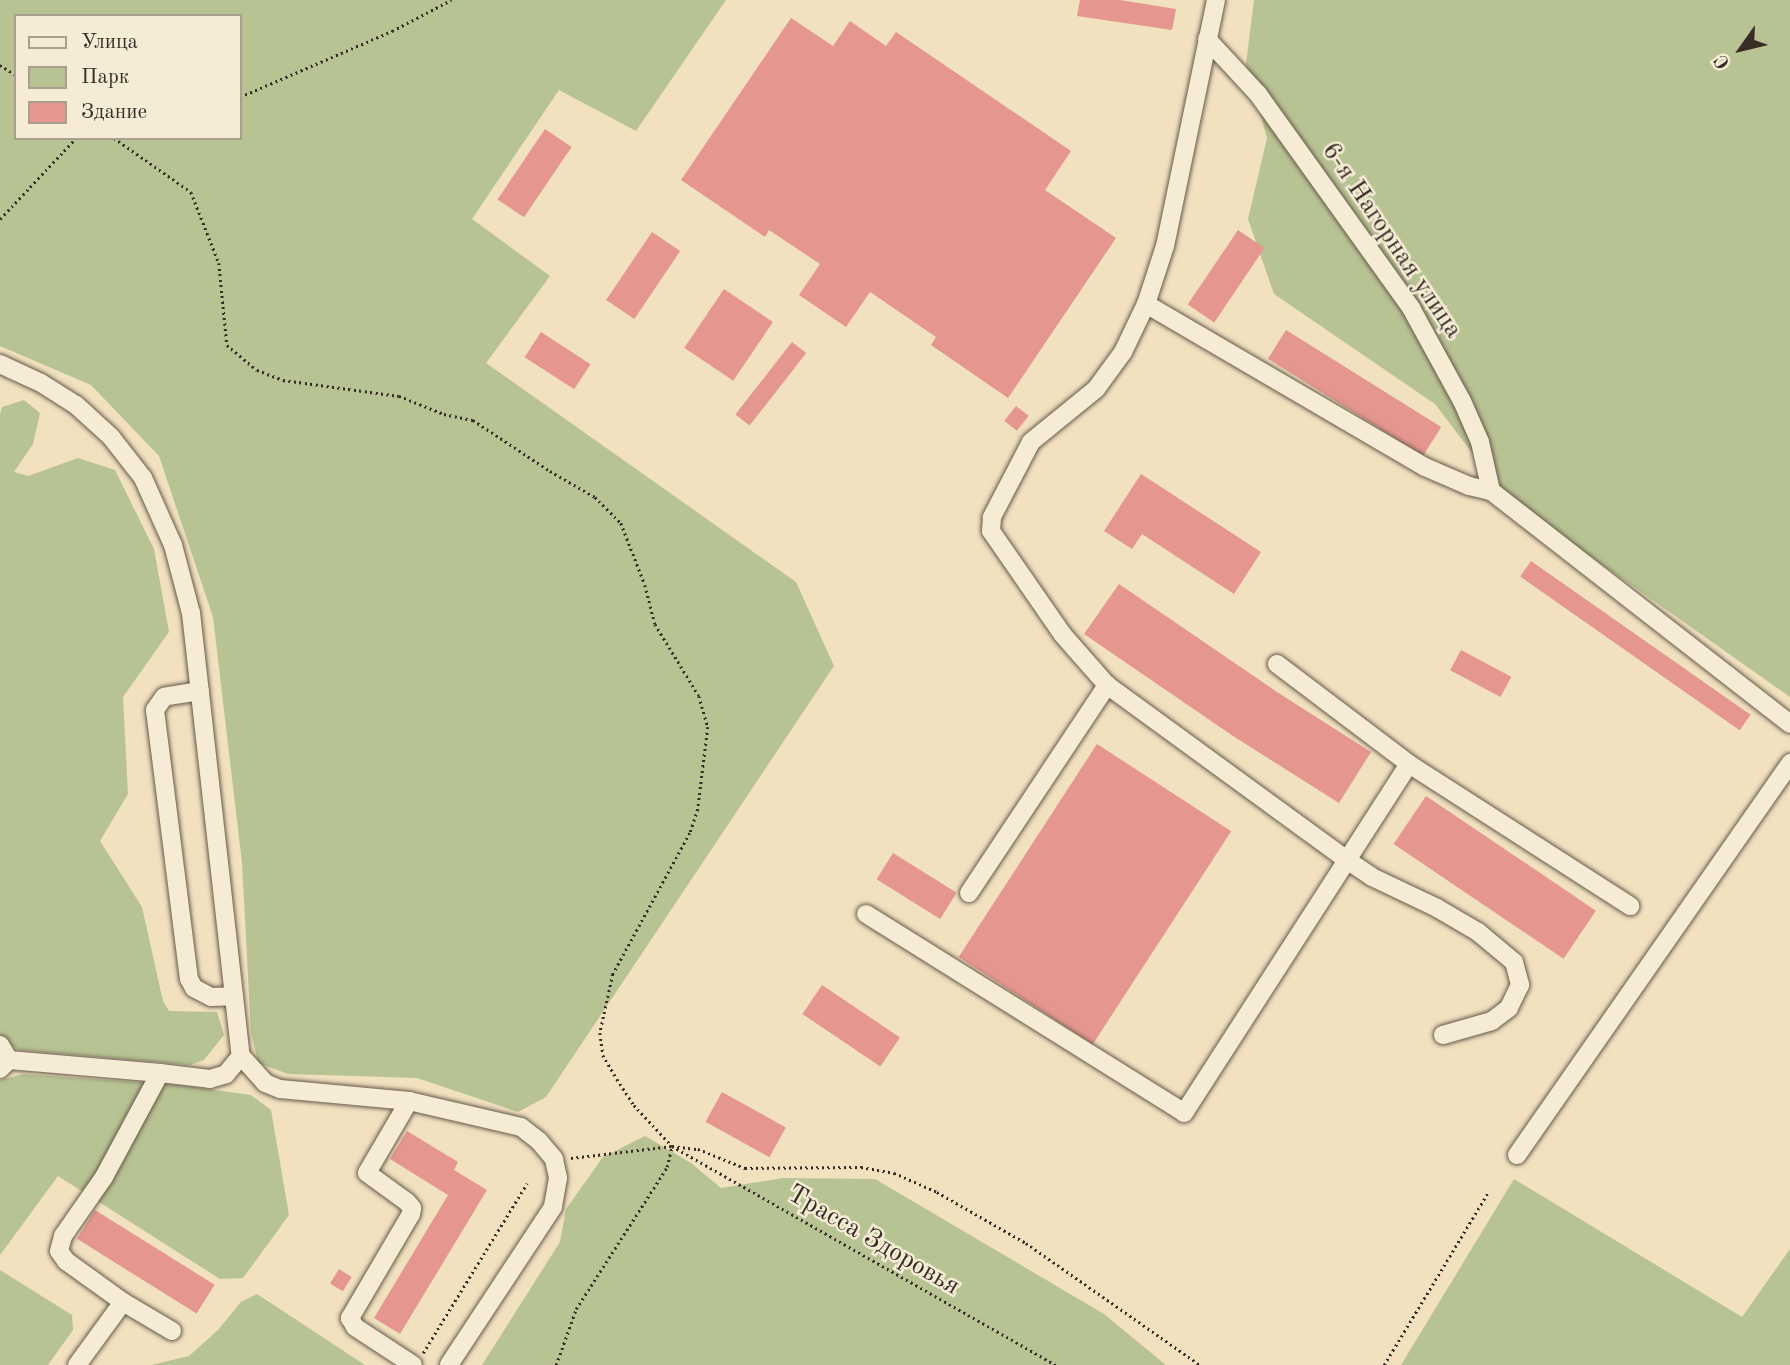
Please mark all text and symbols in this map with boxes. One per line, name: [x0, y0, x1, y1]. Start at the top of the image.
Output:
legend: [14, 14, 242, 140]
north arrow: [1706, 14, 1776, 84]
text: Улица: [81, 32, 138, 53]
text: С: [1712, 51, 1735, 72]
text: Парк: [81, 67, 129, 88]
text: Здание: [81, 102, 147, 123]
street label: 6-я Нагорная улица: [1314, 137, 1468, 345]
street label: Трасса Здоровья: [781, 1179, 965, 1303]

